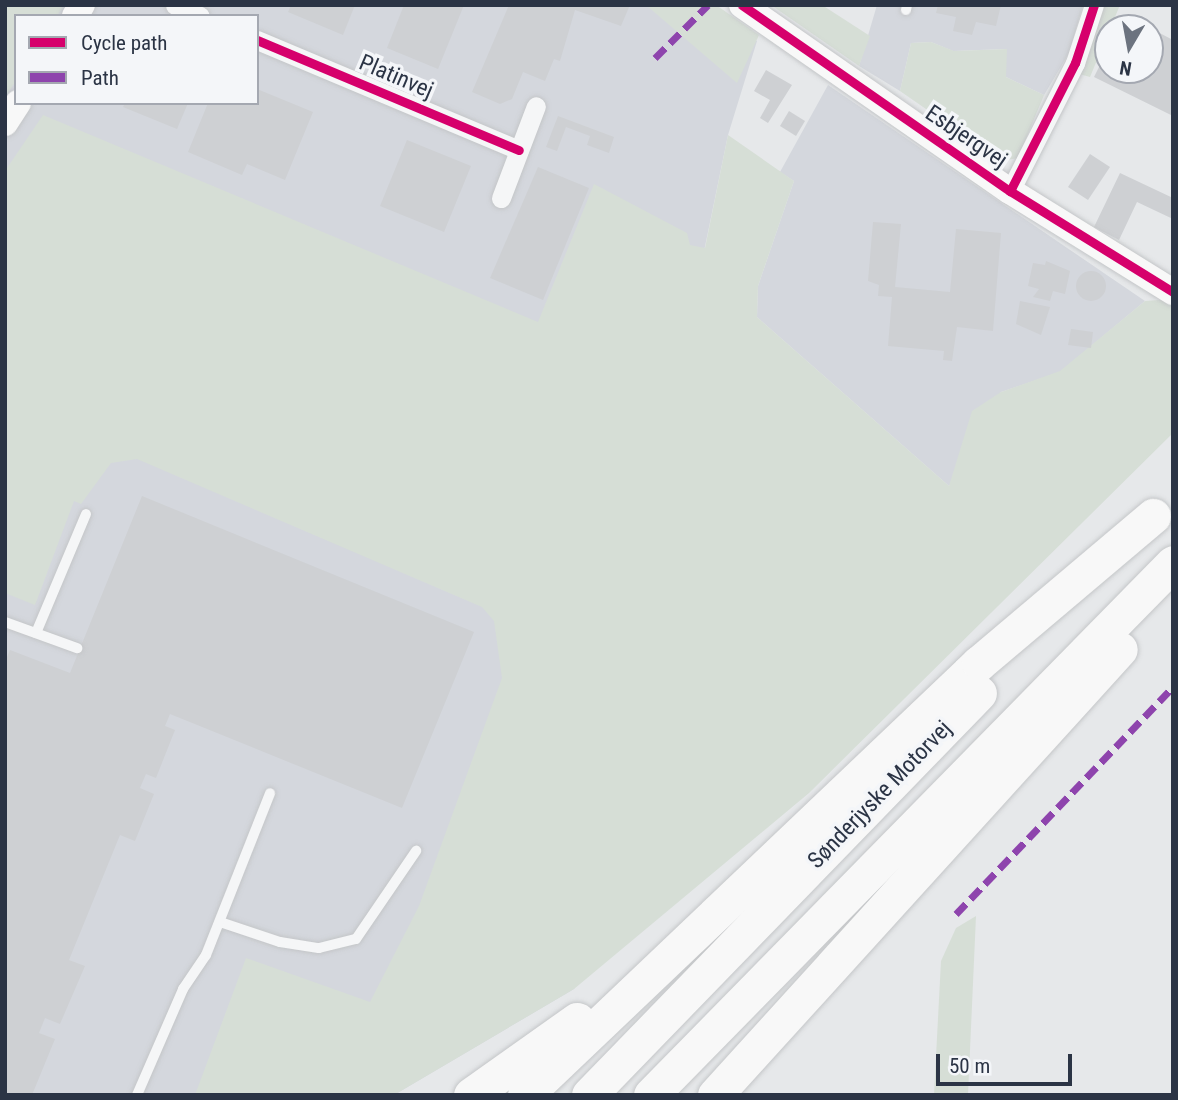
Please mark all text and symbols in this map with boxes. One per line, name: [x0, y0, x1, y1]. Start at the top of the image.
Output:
legend: [14, 14, 259, 105]
north arrow: [1094, 14, 1164, 84]
text: Cycle path: [81, 31, 167, 55]
street label: Platinvej: [355, 49, 437, 105]
text: N: [1118, 56, 1133, 81]
text: Path: [81, 66, 119, 90]
street label: Esbjergvej: [920, 100, 1012, 174]
street label: Sønderjyske Motorvej: [802, 715, 958, 875]
scale bar: [940, 1040, 1076, 1084]
text: 50 m: [949, 1054, 990, 1078]

